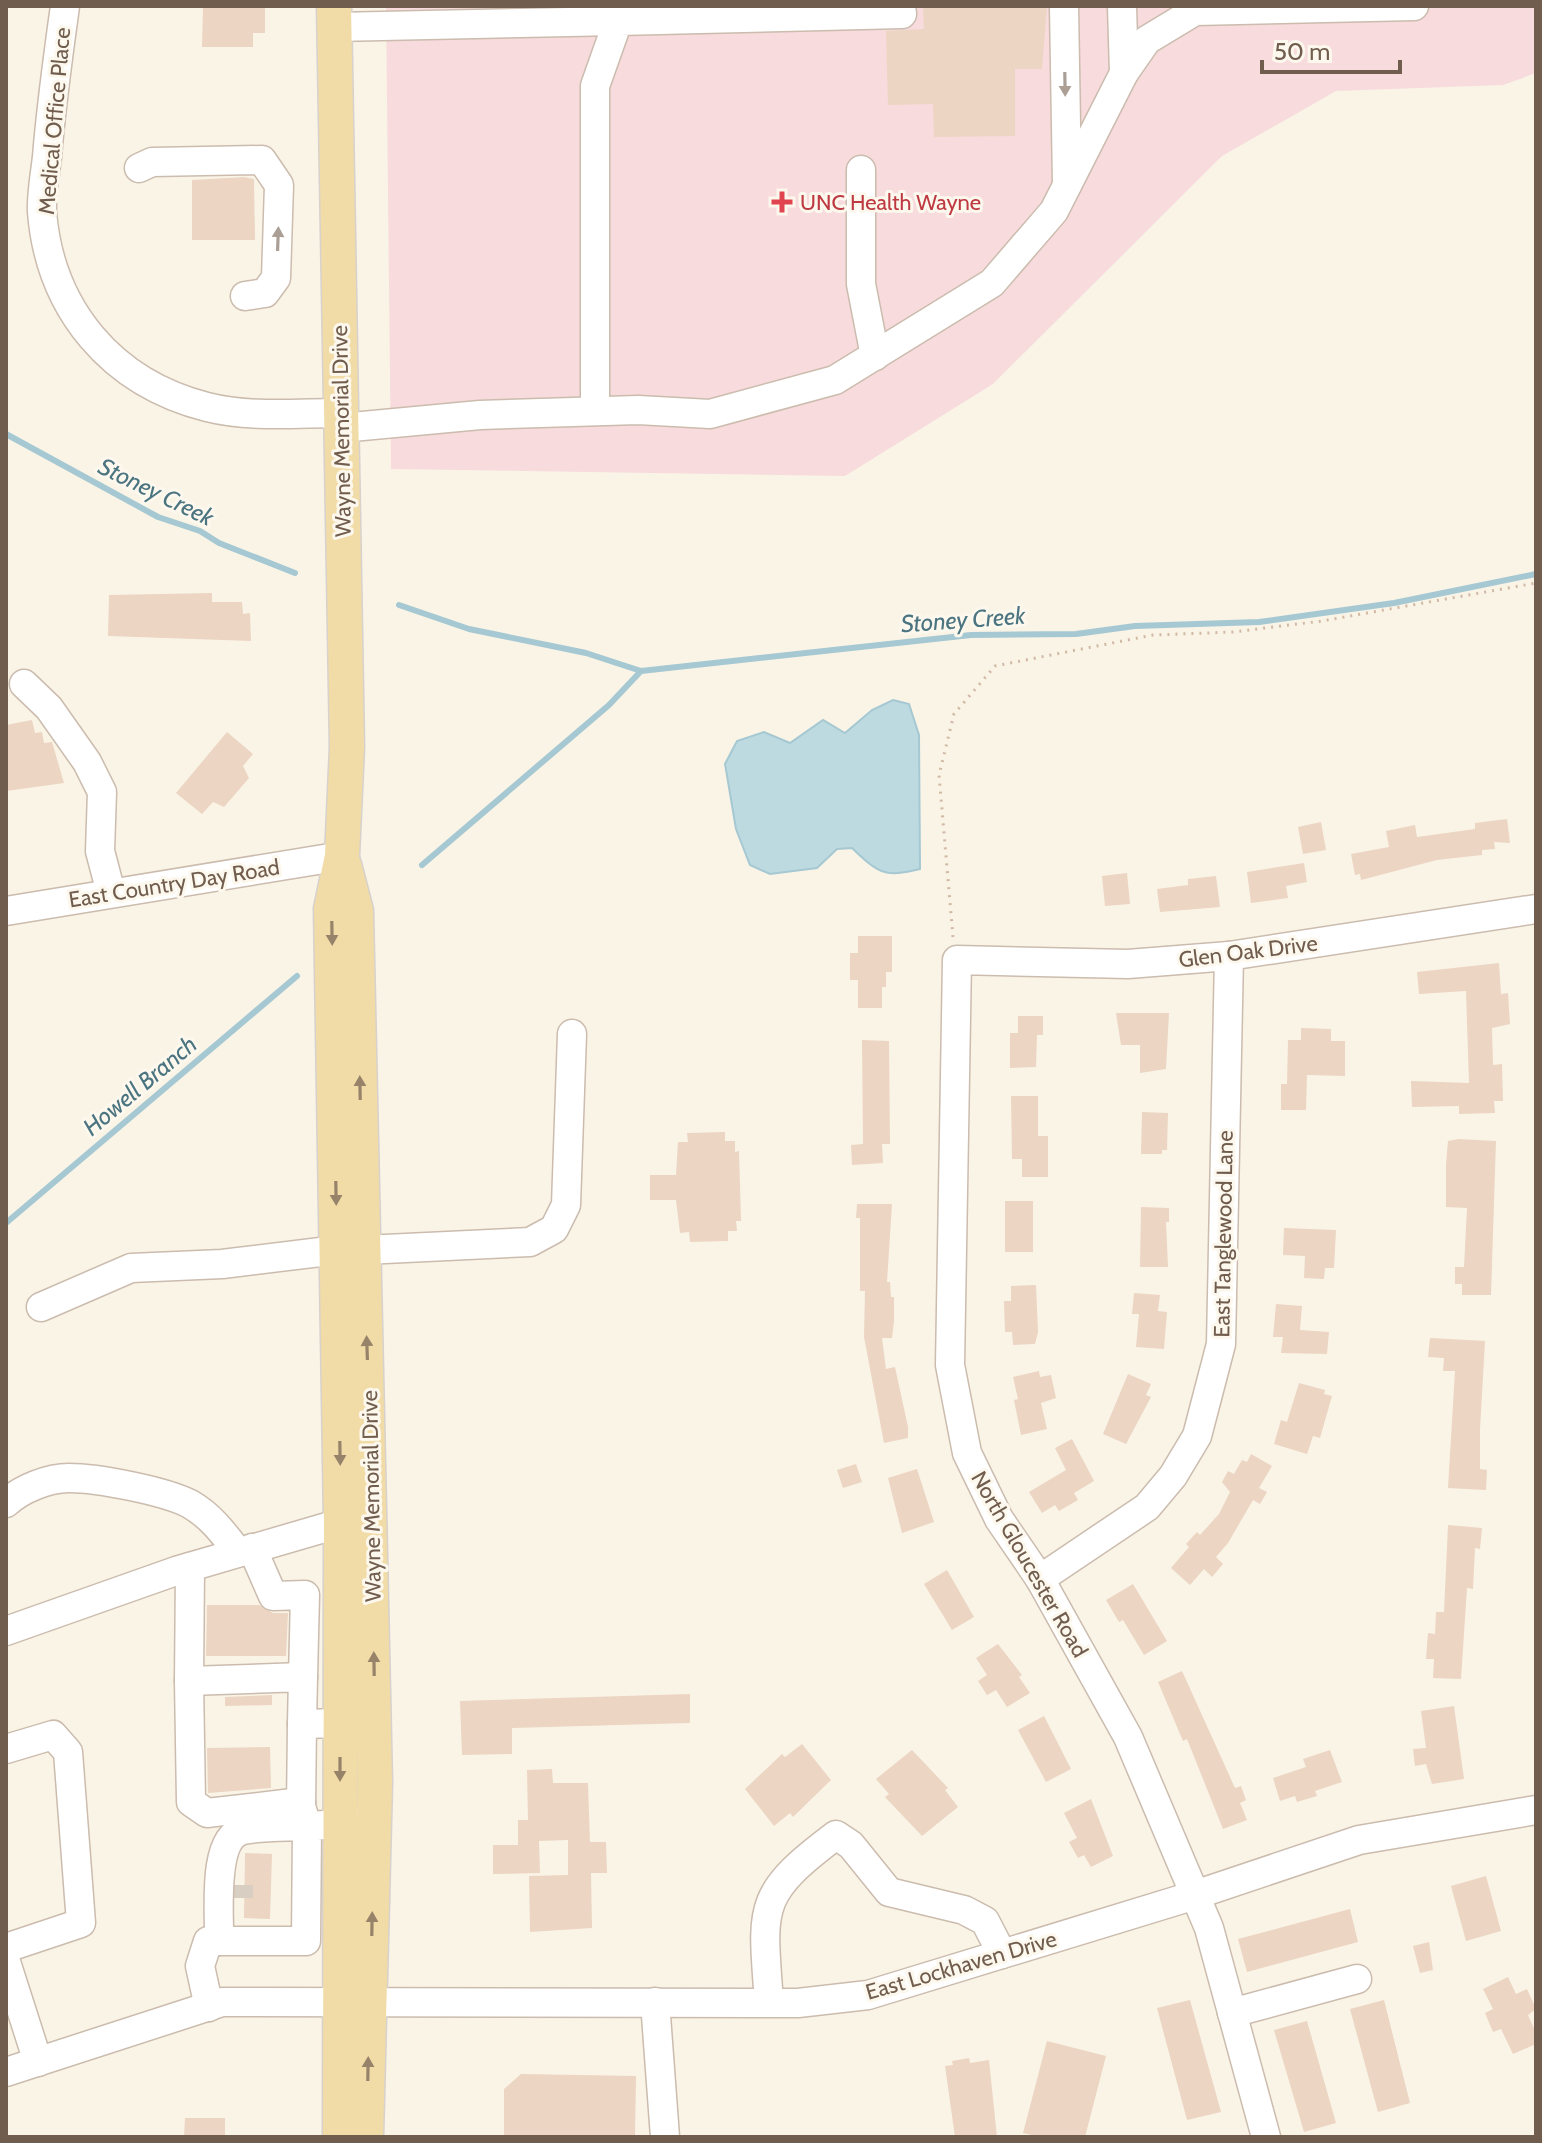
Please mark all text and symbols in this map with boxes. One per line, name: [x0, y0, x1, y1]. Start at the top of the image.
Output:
scale bar: [1262, 24, 1400, 74]
street label: Medical Office Place: [33, 26, 76, 216]
text: 50 m: [1274, 37, 1330, 66]
one-way arrow: [1059, 72, 1071, 97]
place label: UNC Health Wayne: [800, 189, 981, 216]
marker: UNC Health Wayne: [771, 191, 793, 213]
one-way arrow: [271, 226, 284, 251]
street label: Wayne Memorial Drive: [326, 325, 357, 537]
water label: Stoney Creek: [94, 451, 219, 532]
water label: Stoney Creek: [900, 601, 1027, 638]
street label: East Country Day Road: [67, 853, 282, 914]
one-way arrow: [325, 921, 338, 946]
street label: Glen Oak Drive: [1177, 930, 1319, 973]
water label: Howell Branch: [77, 1030, 202, 1142]
one-way arrow: [354, 1075, 366, 1100]
street label: East Tanglewood Lane: [1208, 1130, 1239, 1338]
one-way arrow: [330, 1181, 342, 1206]
one-way arrow: [361, 1335, 374, 1360]
street label: Wayne Memorial Drive: [356, 1390, 387, 1602]
one-way arrow: [334, 1441, 346, 1466]
street label: North Gloucester Road: [965, 1466, 1094, 1662]
one-way arrow: [367, 1651, 380, 1676]
one-way arrow: [334, 1757, 347, 1782]
one-way arrow: [366, 1911, 378, 1936]
street label: East Lockhaven Drive: [862, 1925, 1060, 2006]
one-way arrow: [362, 2056, 374, 2081]

